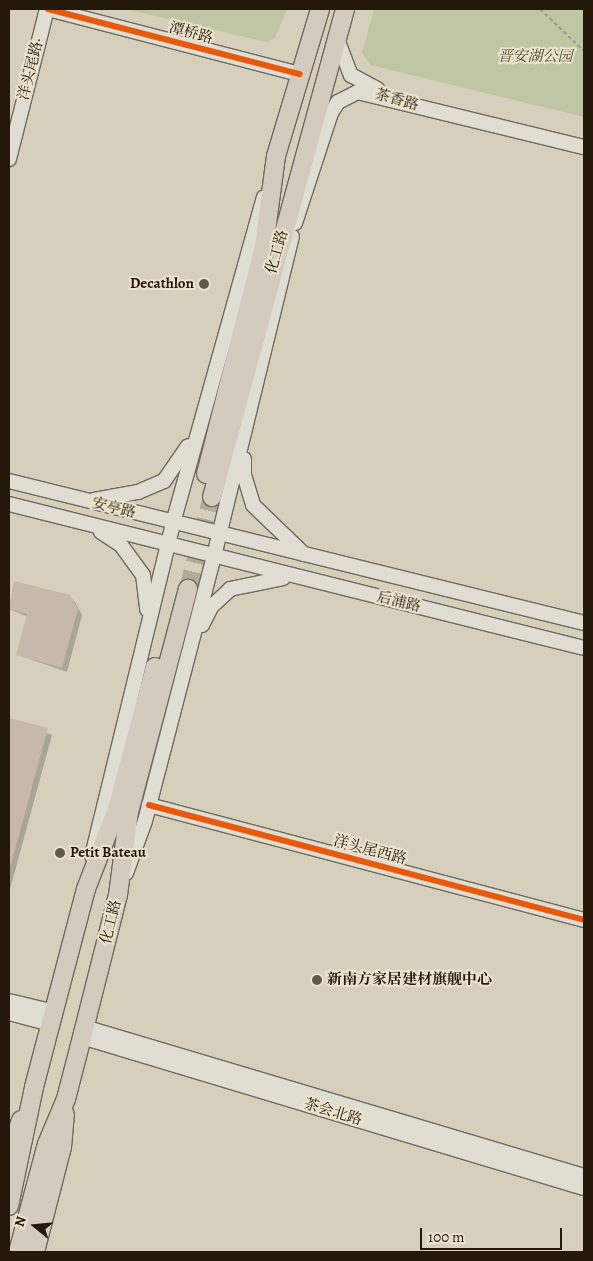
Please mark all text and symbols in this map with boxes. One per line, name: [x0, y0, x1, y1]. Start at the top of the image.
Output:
street label: 潭桥路: [167, 18, 215, 48]
street label: 洋头尾路·: [15, 36, 47, 102]
park label: 晋安湖公园: [498, 48, 572, 66]
street label: 茶香路: [373, 85, 421, 115]
street label: 化工路: [262, 228, 292, 276]
place label: Decathlon: [130, 275, 194, 293]
marker: Decathlon: [198, 278, 210, 290]
street label: 安亭路: [90, 494, 138, 522]
street label: 后浦路: [375, 588, 423, 616]
street label: 洋头尾西路: [331, 832, 409, 868]
place label: Petit Bateau: [70, 844, 146, 862]
marker: Petit Bateau: [54, 847, 66, 859]
street label: 化工路: [97, 898, 125, 946]
place label: 新南方家居建材旗舰中心: [327, 971, 492, 989]
marker: 新南方家居建材旗舰中心: [311, 974, 323, 986]
street label: 茶会北路: [302, 1095, 364, 1129]
north arrow: [10, 1201, 60, 1251]
text: N: [10, 1214, 31, 1229]
scale bar: [423, 1218, 566, 1250]
text: 100 m: [428, 1227, 465, 1247]

